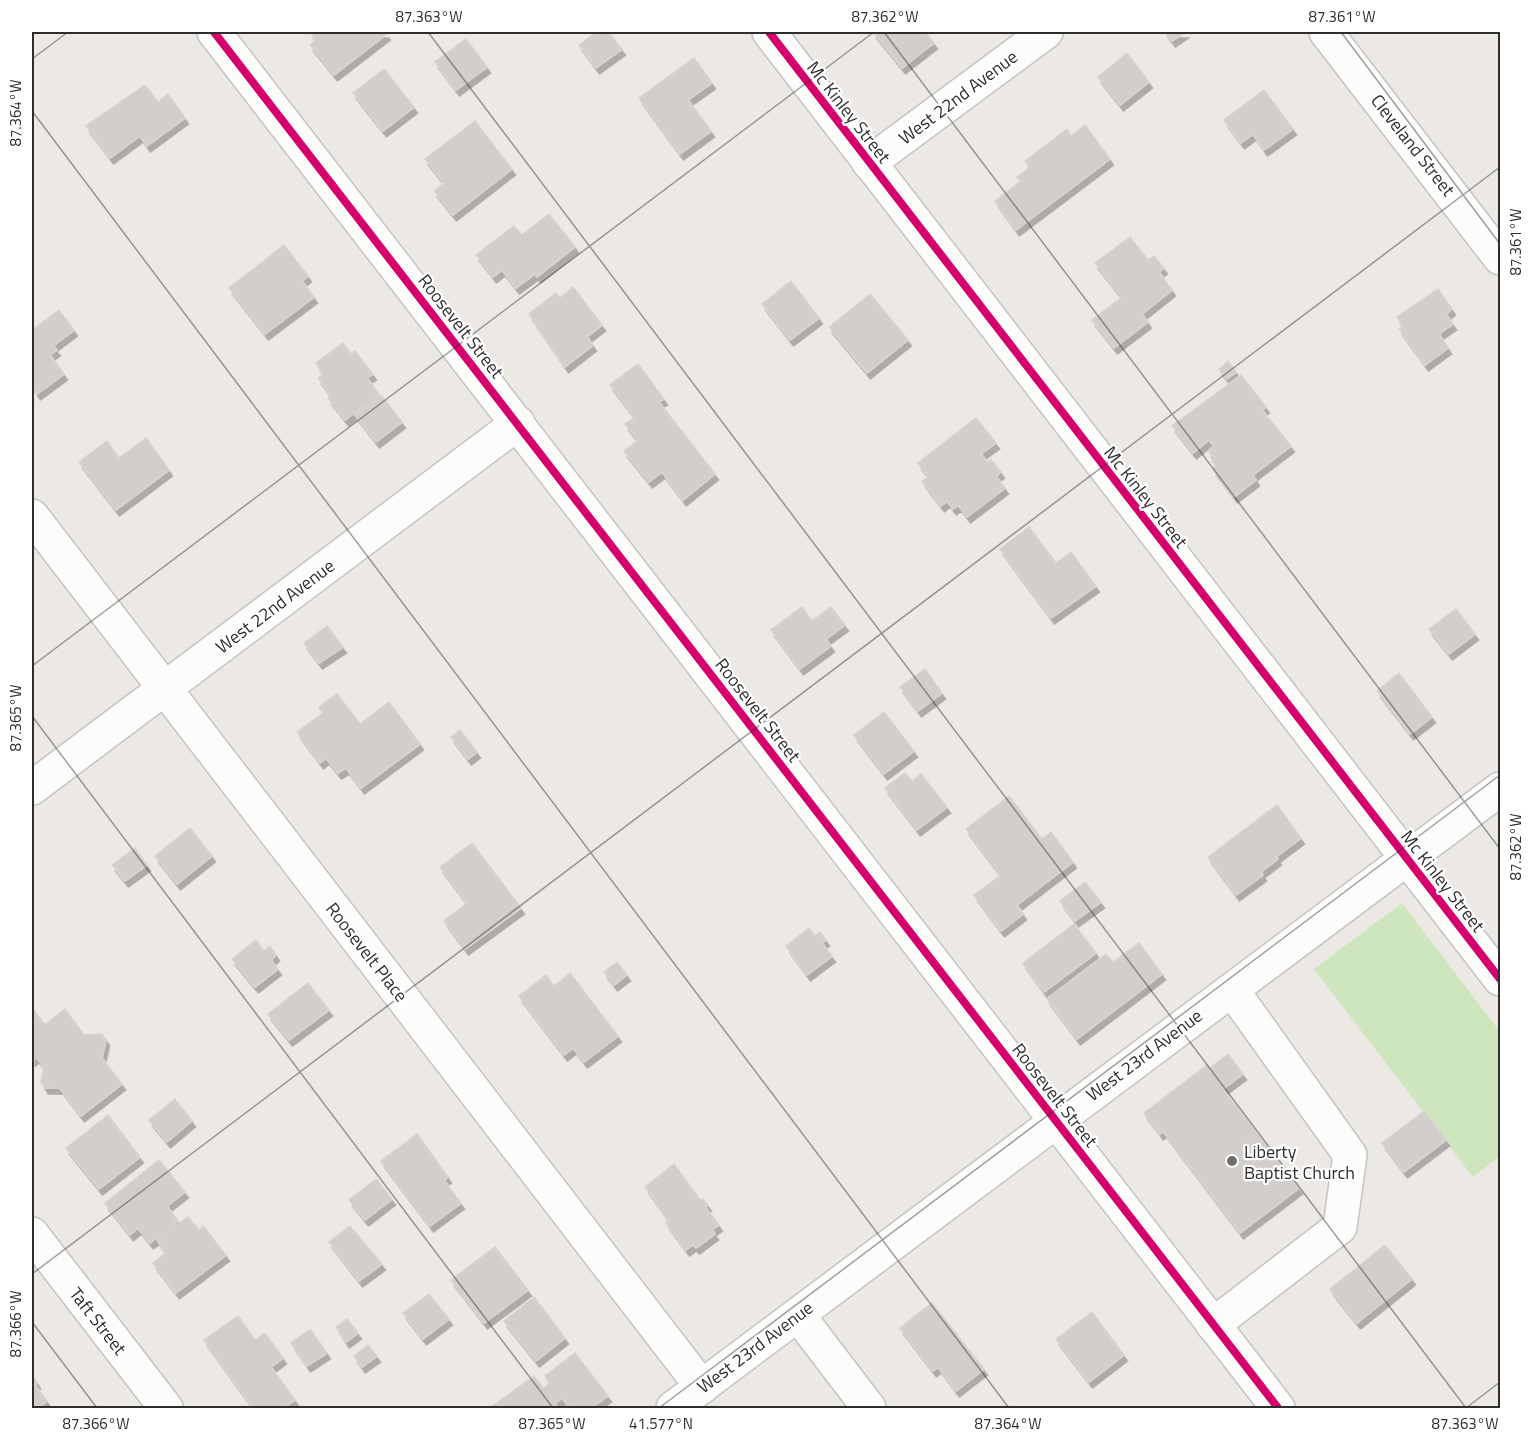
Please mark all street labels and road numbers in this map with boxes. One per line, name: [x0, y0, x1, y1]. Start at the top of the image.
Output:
street label: West 22nd Avenue: [893, 43, 1023, 151]
street label: Mc Kinley Street: [801, 55, 898, 169]
street label: Cleveland Street: [1364, 88, 1462, 202]
street label: Roosevelt Street: [412, 268, 511, 384]
street label: Mc Kinley Street: [1098, 440, 1195, 554]
street label: West 22nd Avenue: [210, 552, 340, 660]
street label: Roosevelt Street: [709, 652, 808, 768]
street label: Mc Kinley Street: [1395, 824, 1492, 938]
street label: Roosevelt Place: [319, 896, 415, 1008]
street label: West 23rd Avenue: [1080, 1002, 1208, 1108]
street label: Roosevelt Street: [1006, 1037, 1105, 1153]
street label: Taft Street: [63, 1281, 134, 1361]
street label: West 23rd Avenue: [691, 1294, 819, 1400]

